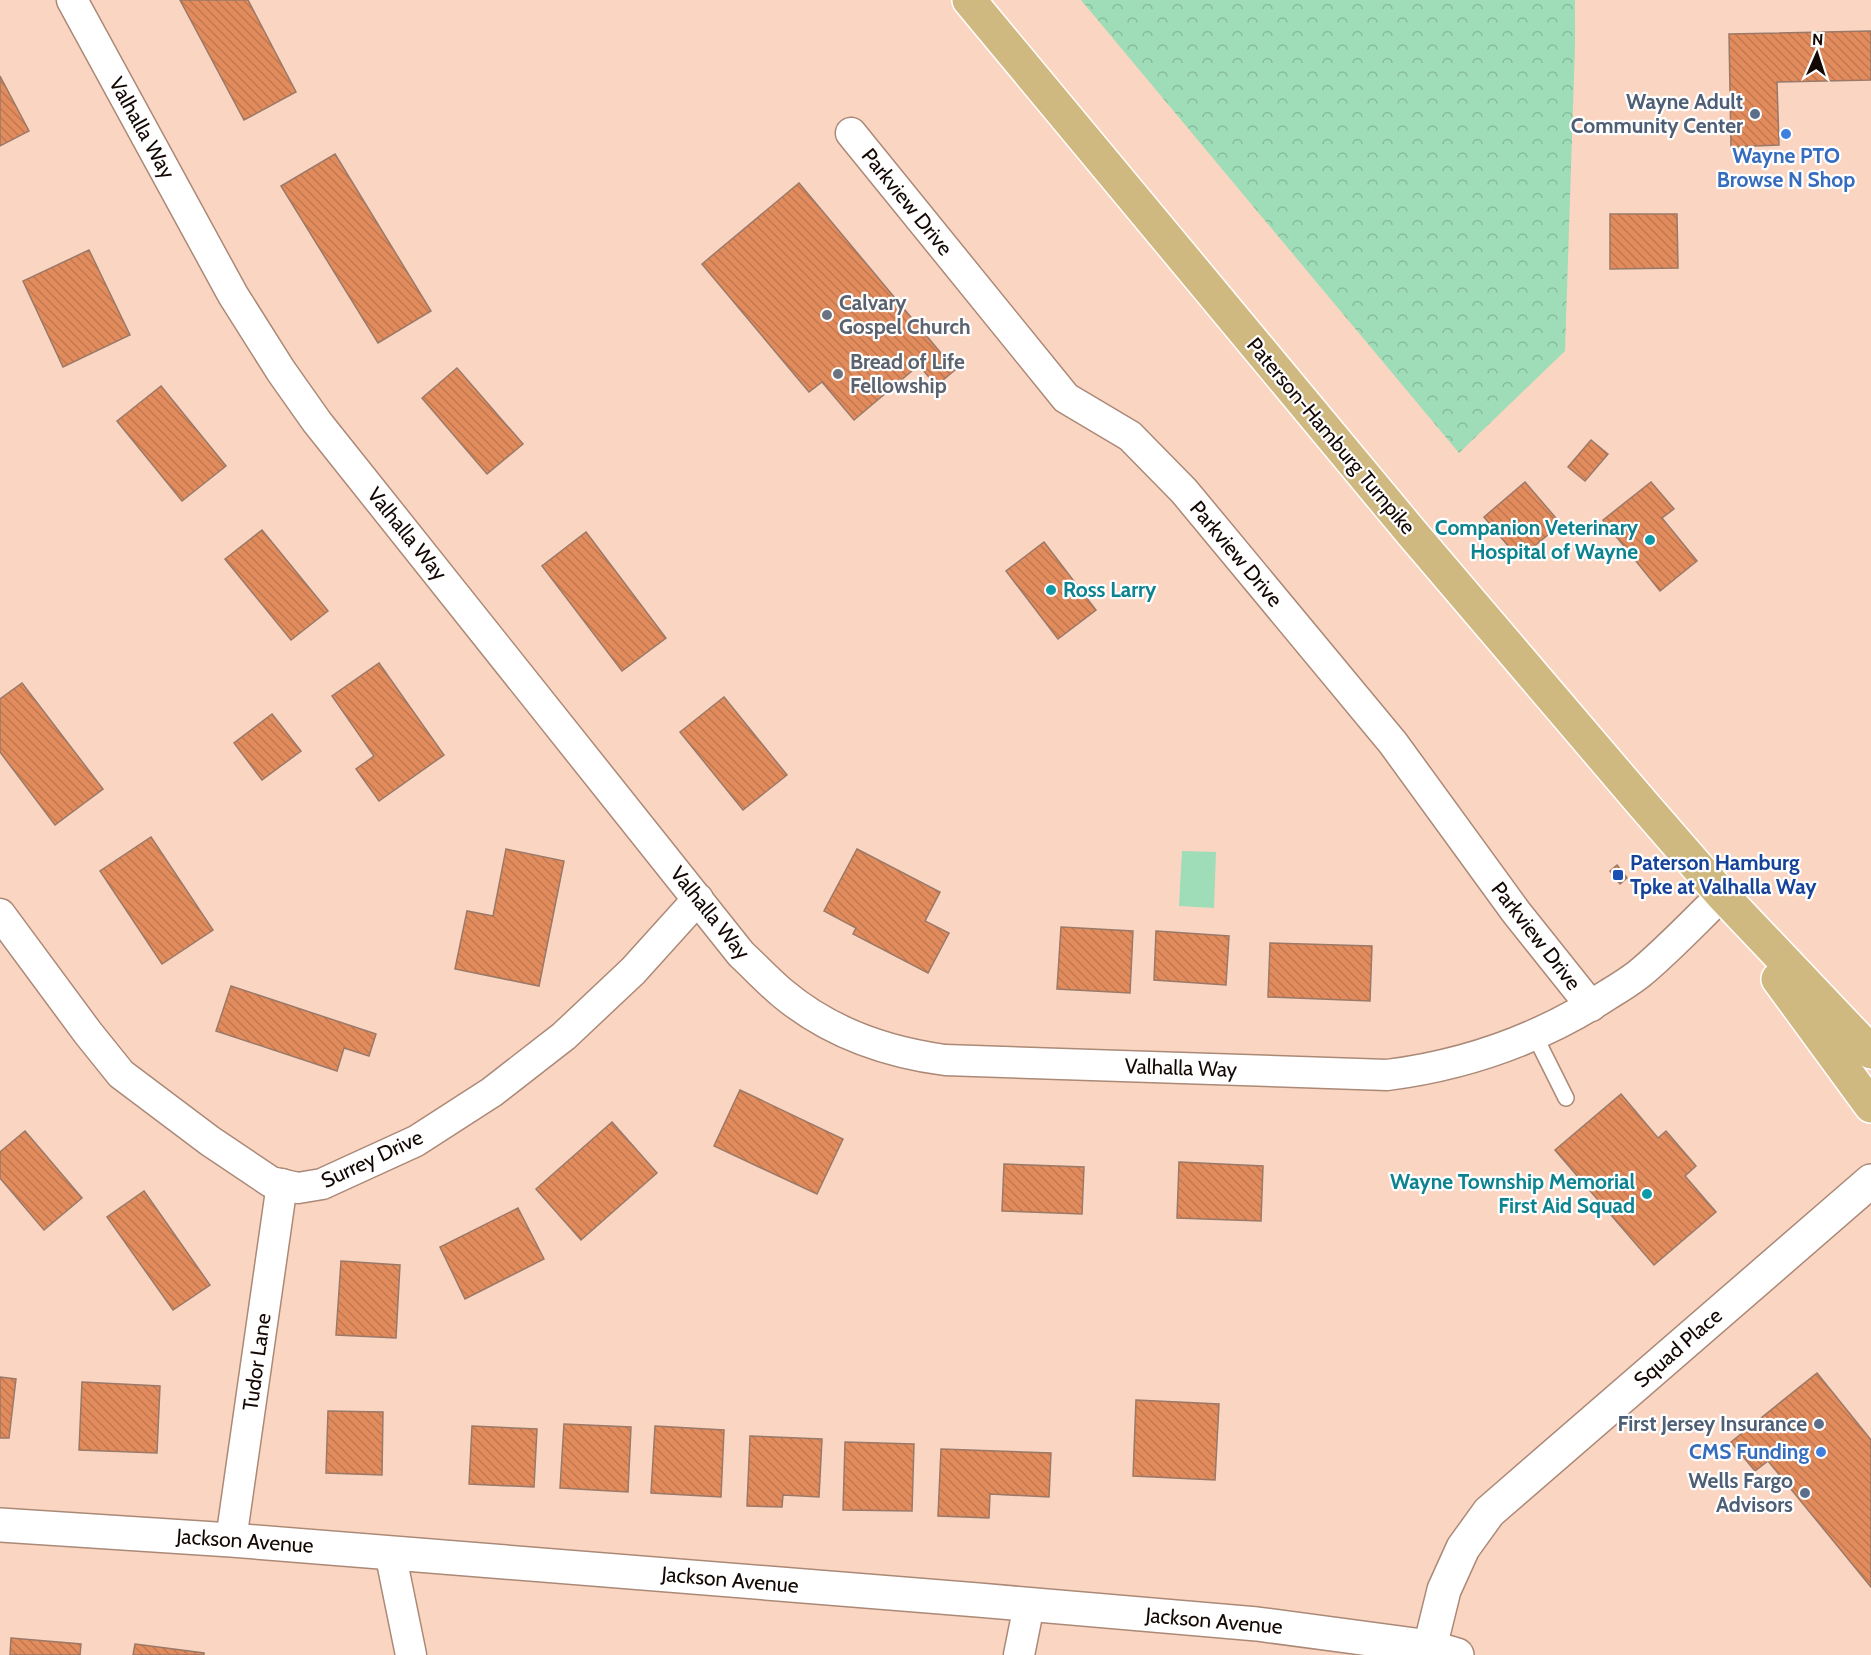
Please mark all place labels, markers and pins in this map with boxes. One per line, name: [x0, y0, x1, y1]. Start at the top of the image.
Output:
place label: Wayne Adult Community Center: [1571, 89, 1743, 138]
marker: Wayne Adult Community Center: [1748, 107, 1762, 121]
marker: Wayne PTO Browse N Shop: [1779, 127, 1793, 141]
place label: Wayne PTO Browse N Shop: [1717, 143, 1855, 192]
place label: Calvary Gospel Church: [839, 290, 971, 339]
marker: Calvary Gospel Church: [820, 308, 834, 322]
place label: Bread of Life Fellowship: [850, 349, 965, 398]
marker: Bread of Life Fellowship: [831, 367, 845, 381]
place label: Companion Veterinary Hospital of Wayne: [1435, 515, 1639, 564]
marker: Companion Veterinary Hospital of Wayne: [1643, 533, 1657, 547]
place label: Ross Larry: [1063, 577, 1157, 602]
marker: Ross Larry: [1044, 583, 1058, 597]
place label: Paterson Hamburg Tpke at Valhalla Way: [1630, 850, 1817, 899]
marker: Paterson Hamburg Tpke at Valhalla Way: [1611, 868, 1625, 882]
place label: Wayne Township Memorial First Aid Squad: [1390, 1169, 1635, 1218]
marker: Wayne Township Memorial First Aid Squad: [1640, 1187, 1654, 1201]
place label: First Jersey Insurance: [1617, 1411, 1807, 1436]
marker: First Jersey Insurance: [1812, 1417, 1826, 1431]
place label: CMS Funding: [1689, 1439, 1809, 1464]
marker: CMS Funding: [1814, 1445, 1828, 1459]
place label: Wells Fargo Advisors: [1688, 1468, 1793, 1517]
marker: Wells Fargo Advisors: [1798, 1486, 1812, 1500]

